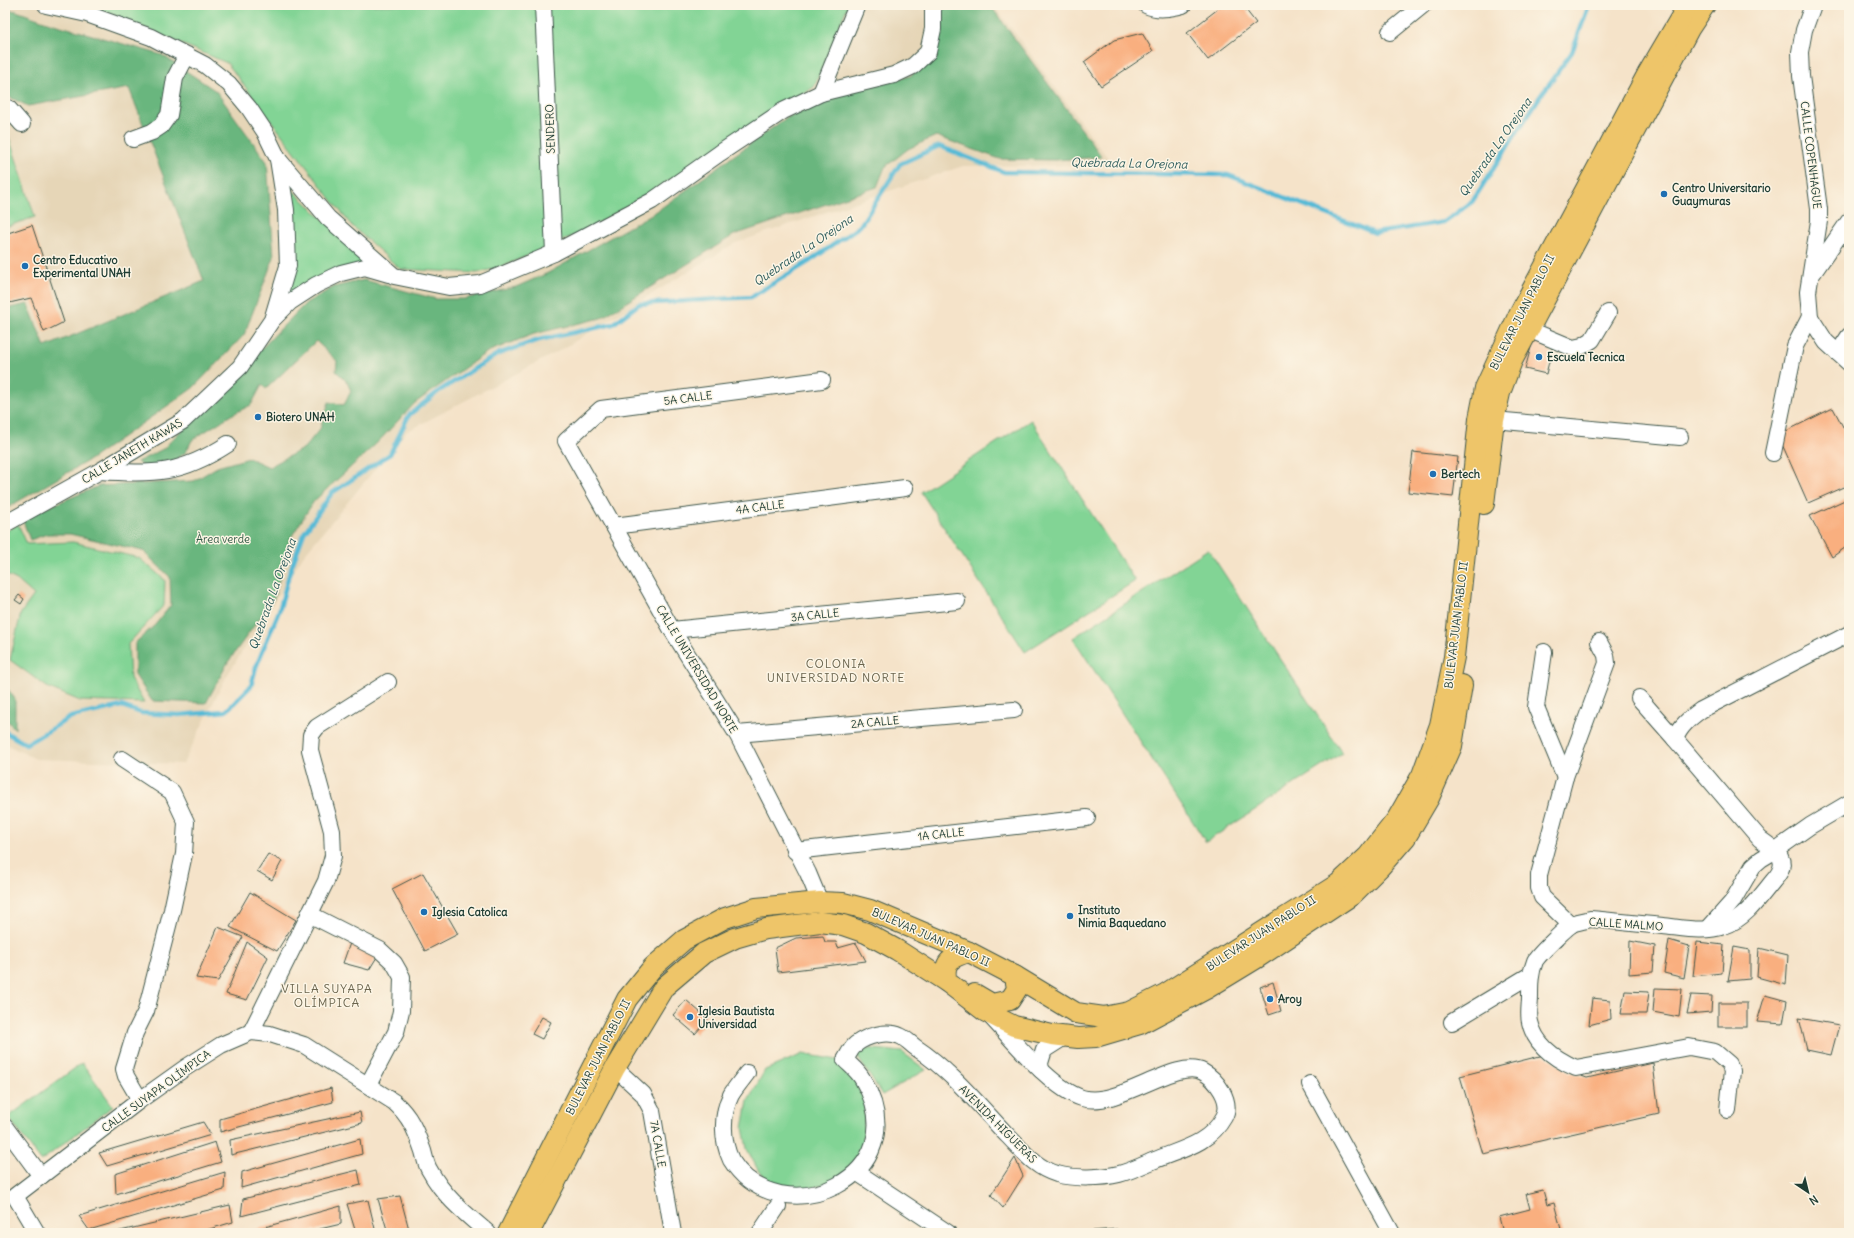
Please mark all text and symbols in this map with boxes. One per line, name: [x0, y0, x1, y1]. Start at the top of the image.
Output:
water label: Quebrada La Orejona: [1455, 94, 1535, 199]
street label: CALLE COPENHAGUE: [1797, 100, 1825, 210]
street label: SENDERO: [542, 104, 558, 154]
water label: Quebrada La Orejona: [1070, 154, 1189, 172]
place label: Centro Universitario Guaymuras: [1672, 181, 1771, 209]
marker: Centro Universitario Guaymuras: [1659, 189, 1669, 199]
water label: Quebrada La Orejona: [750, 210, 857, 289]
street label: BULEVAR JUAN PABLO II: [1487, 252, 1557, 372]
place label: Centro Educativo Experimental UNAH: [33, 253, 131, 281]
marker: Centro Educativo Experimental UNAH: [20, 261, 30, 271]
place label: Escuela Tecnica: [1547, 350, 1626, 364]
marker: Escuela Tecnica: [1534, 352, 1544, 362]
street label: 5A CALLE: [663, 388, 713, 408]
place label: Biotero UNAH: [266, 410, 335, 424]
marker: Biotero UNAH: [253, 412, 263, 422]
street label: CALLE JANETH KAWAS: [79, 415, 185, 487]
place label: Bertech: [1441, 467, 1481, 481]
marker: Bertech: [1428, 469, 1438, 479]
street label: 4A CALLE: [735, 497, 785, 517]
park label: Àrea verde: [196, 531, 250, 546]
water label: Quebrada La Orejona: [245, 535, 299, 652]
street label: BULEVAR JUAN PABLO II: [1441, 561, 1471, 689]
street label: CALLE UNIVERSIDAD NORTE: [653, 602, 741, 736]
street label: 3A CALLE: [790, 605, 840, 625]
district label: COLONIA UNIVERSIDAD NORTE: [767, 656, 905, 685]
street label: 2A CALLE: [850, 713, 900, 731]
street label: 1A CALLE: [917, 825, 965, 843]
street label: BULEVAR JUAN PABLO II: [1204, 892, 1319, 974]
place label: Instituto Nimia Baquedano: [1078, 903, 1166, 931]
place label: Iglesia Catolica: [432, 905, 508, 920]
street label: BULEVAR JUAN PABLO II: [870, 905, 992, 969]
marker: Iglesia Catolica: [419, 907, 429, 917]
marker: Instituto Nimia Baquedano: [1065, 911, 1075, 921]
street label: CALLE MALMO: [1588, 914, 1664, 934]
district label: VILLA SUYAPA OLÍMPICA: [281, 981, 373, 1010]
place label: Aroy: [1278, 992, 1302, 1007]
marker: Aroy: [1265, 994, 1275, 1004]
street label: BULEVAR JUAN PABLO II: [563, 997, 633, 1117]
place label: Iglesia Bautista Universidad: [698, 1004, 775, 1031]
marker: Iglesia Bautista Universidad: [685, 1012, 695, 1022]
street label: CALLE SUYAPA OLÍMPICA: [98, 1046, 213, 1135]
street label: AVENIDA HIGUERAS: [956, 1082, 1040, 1166]
street label: 7A CALLE: [647, 1119, 669, 1169]
north arrow: [1788, 1172, 1828, 1212]
text: N: [1807, 1192, 1821, 1208]

